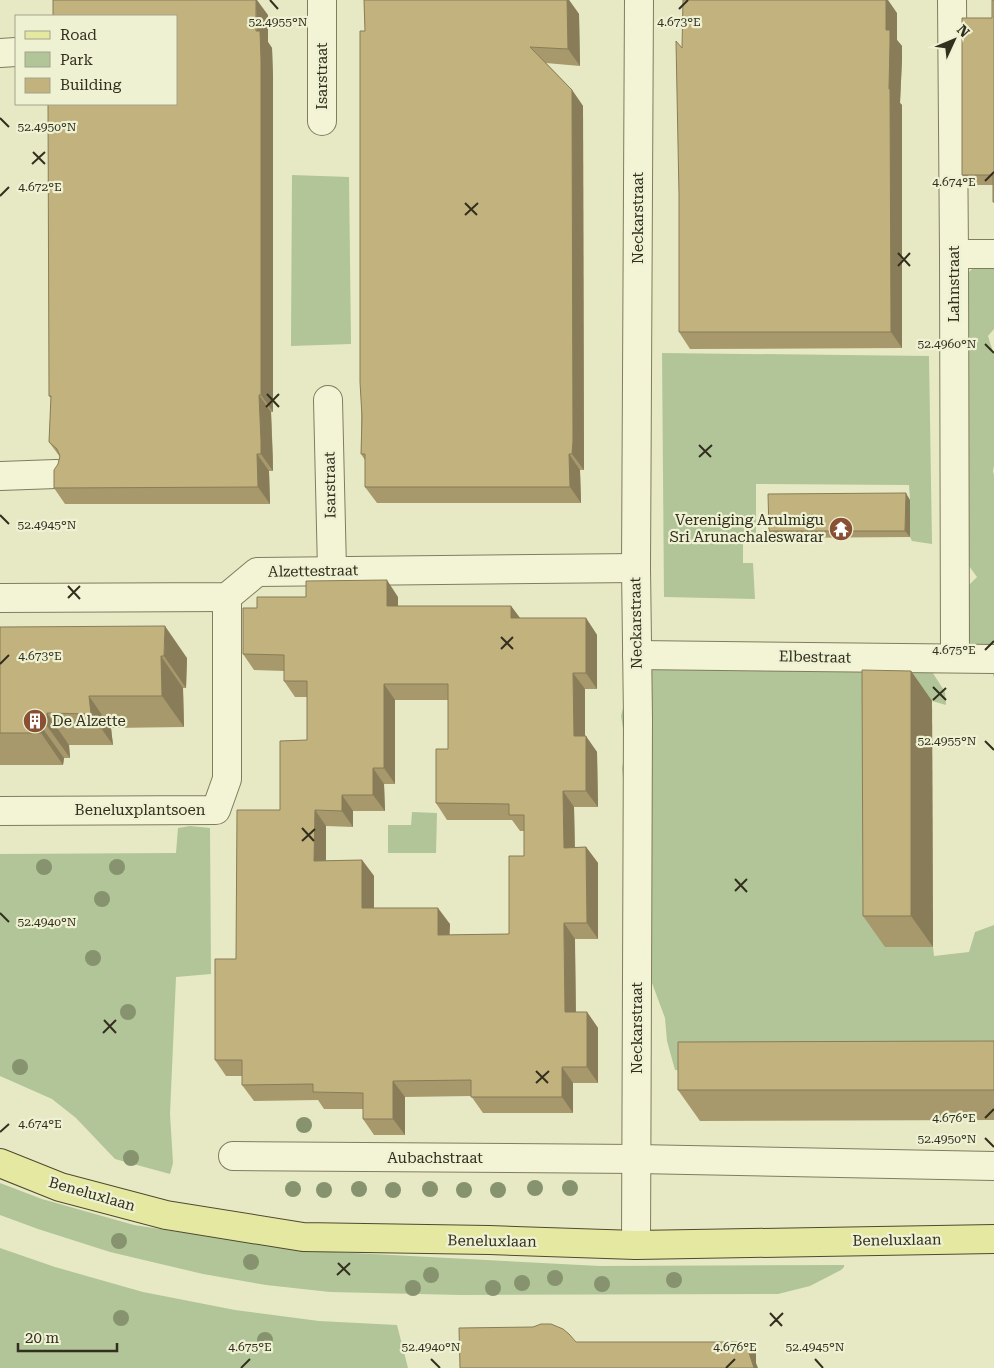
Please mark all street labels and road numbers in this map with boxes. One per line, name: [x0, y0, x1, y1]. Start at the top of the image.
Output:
street label: Isarstraat: [313, 42, 331, 110]
street label: Neckarstraat: [629, 172, 647, 264]
street label: Lahnstraat: [945, 245, 963, 323]
street label: Isarstraat: [320, 451, 340, 519]
street label: Alzettestraat: [268, 561, 359, 581]
street label: Neckarstraat: [626, 576, 646, 669]
street label: Elbestraat: [779, 647, 852, 667]
street label: Beneluxplantsoen: [75, 801, 206, 819]
street label: Neckarstraat: [628, 982, 646, 1074]
street label: Aubachstraat: [387, 1149, 483, 1167]
street label: Beneluxlaan: [47, 1173, 138, 1215]
street label: Beneluxlaan: [852, 1230, 942, 1250]
street label: Beneluxlaan: [447, 1231, 537, 1251]

